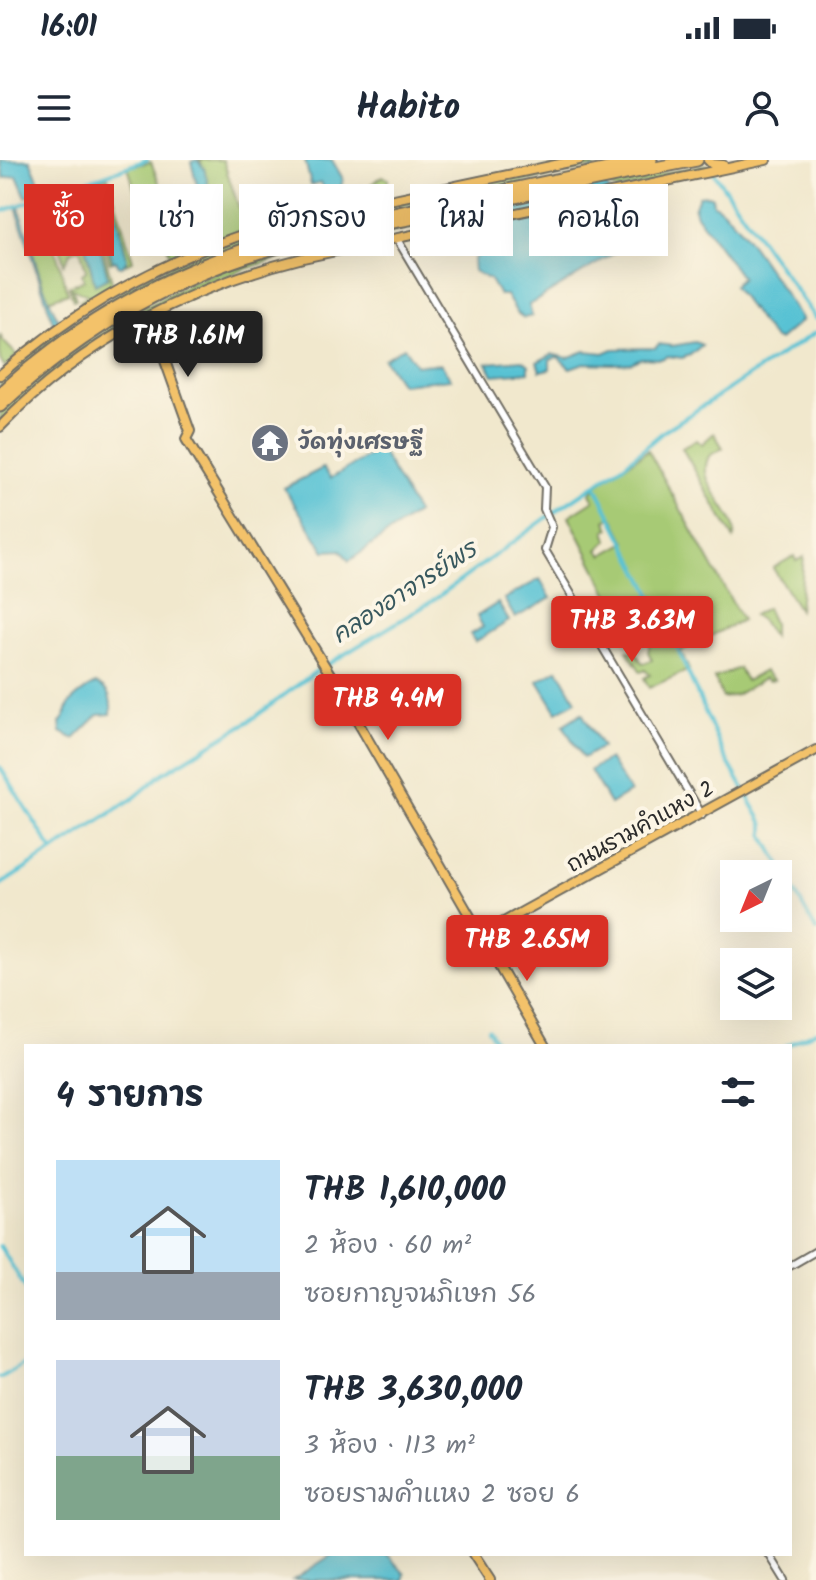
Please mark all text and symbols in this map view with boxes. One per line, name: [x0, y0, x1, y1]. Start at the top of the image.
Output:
text: 16:01: [40, 4, 97, 52]
text: Habito: [356, 80, 460, 137]
icon: menu: [32, 86, 76, 130]
icon: person: [740, 86, 784, 130]
chip: ซื้อ: [24, 184, 114, 256]
chip: เช่า: [130, 184, 223, 256]
chip: ตัวกรอง: [239, 184, 394, 256]
chip: ใหม่: [410, 184, 513, 256]
chip: คอนโด: [529, 184, 668, 256]
pin: THB 1.61M: [96, 311, 280, 379]
text: THB 1.61M: [132, 316, 244, 358]
temple icon: วัดทุ่งเศรษฐี: [249, 422, 291, 464]
place label: วัดทุ่งเศรษฐี: [298, 426, 423, 461]
water label: คลองอาจารย์พร: [324, 530, 487, 655]
pin: THB 3.63M: [540, 596, 724, 664]
text: THB 3.63M: [569, 601, 695, 643]
pin: THB 4.4M: [305, 674, 471, 742]
text: THB 4.4M: [332, 679, 444, 721]
street label: ถนนรามคำแหง 2: [561, 773, 721, 883]
north arrow: [720, 860, 792, 932]
map controls: [720, 860, 792, 1020]
pin: THB 2.65M: [435, 915, 619, 983]
text: THB 2.65M: [464, 920, 590, 962]
button: layers: [720, 948, 792, 1020]
text: 4 รายการ: [56, 1070, 204, 1124]
icon: filters: [716, 1070, 760, 1114]
text: THB 1,610,000: [304, 1164, 505, 1218]
icon: home: [120, 1192, 216, 1288]
text: 2 ห้อง · 60 m²: [304, 1225, 471, 1267]
text: ซอยกาญจนภิเษก 56: [304, 1274, 536, 1316]
text: THB 3,630,000: [304, 1364, 522, 1418]
icon: home: [120, 1392, 216, 1488]
text: 3 ห้อง · 113 m²: [304, 1425, 475, 1467]
text: ซอยรามคำแหง 2 ซอย 6: [304, 1474, 580, 1516]

